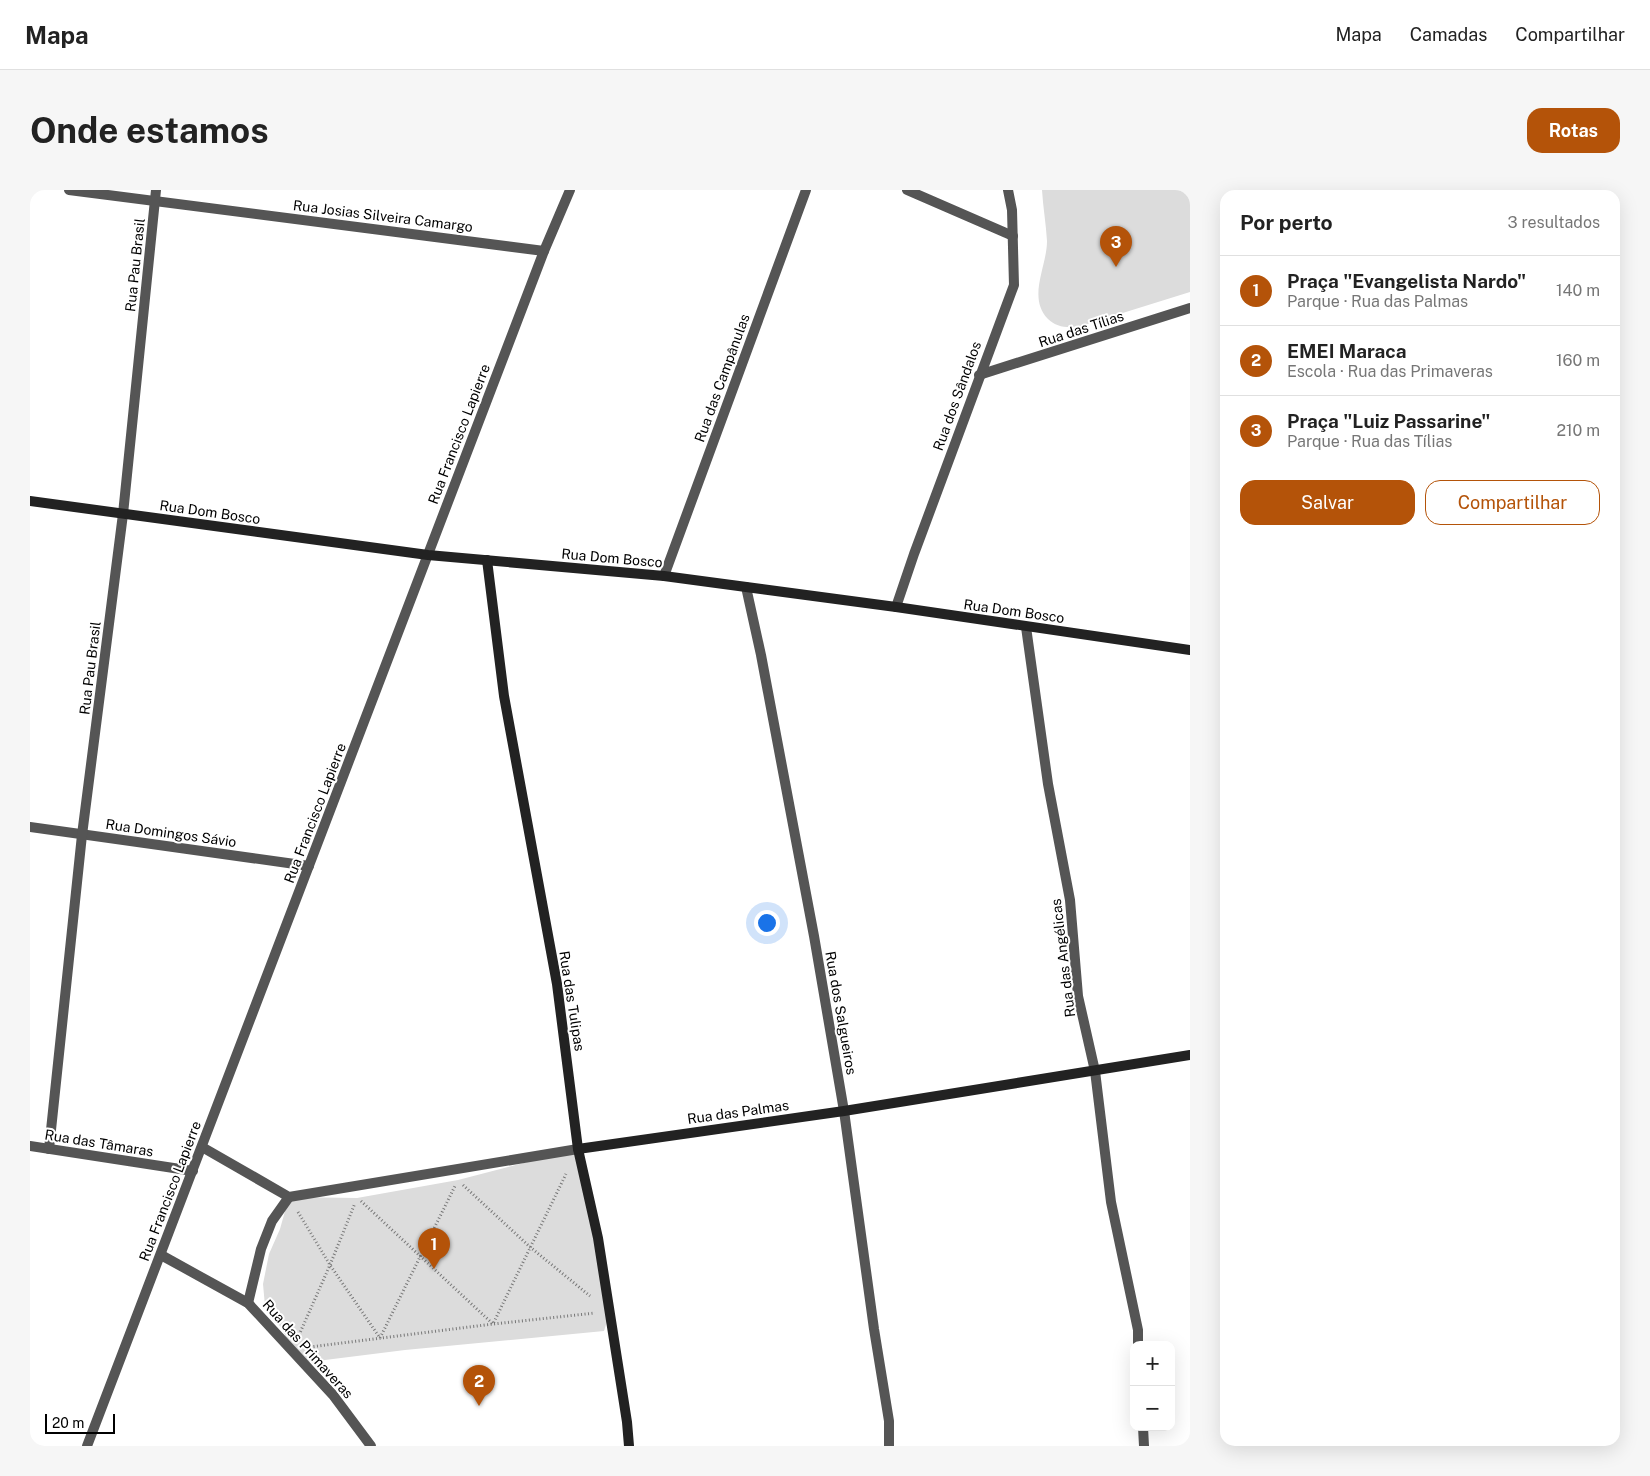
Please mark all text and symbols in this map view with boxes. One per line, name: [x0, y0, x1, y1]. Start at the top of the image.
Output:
text: Mapa: [25, 21, 89, 49]
text: Mapa: [1335, 24, 1382, 45]
text: Camadas: [1410, 24, 1487, 45]
text: Compartilhar: [1515, 24, 1625, 45]
button: Rotas: [1527, 108, 1620, 153]
text: Onde estamos: [30, 110, 269, 151]
street label: Rua Josias Silveira Camargo: [292, 197, 474, 235]
text: Por perto: [1240, 210, 1333, 235]
text: 3 resultados: [1508, 213, 1600, 232]
street label: Rua Pau Brasil: [122, 217, 148, 313]
pin: 3: [1100, 226, 1132, 267]
text: Praça "Evangelista Nardo": [1287, 270, 1526, 292]
text: 1: [1253, 281, 1259, 300]
text: 140 m: [1556, 281, 1600, 300]
text: Parque · Rua das Palmas: [1287, 292, 1468, 311]
street label: Rua das Tílias: [1036, 308, 1126, 350]
street label: Rua das Campânulas: [691, 312, 753, 444]
street label: Rua dos Sândalos: [930, 339, 984, 453]
text: EMEI Maraca: [1287, 340, 1406, 362]
text: 2: [1251, 351, 1261, 370]
text: 160 m: [1556, 351, 1600, 370]
street label: Rua Francisco Lapierre: [425, 362, 493, 506]
text: Escola · Rua das Primaveras: [1287, 362, 1493, 381]
text: Praça "Luiz Passarine": [1287, 410, 1490, 432]
text: 3: [1251, 421, 1261, 440]
text: 210 m: [1556, 421, 1600, 440]
text: Parque · Rua das Tílias: [1287, 432, 1452, 451]
button: Salvar: [1240, 480, 1415, 525]
button: Compartilhar: [1425, 480, 1600, 525]
street label: Rua Dom Bosco: [159, 497, 262, 527]
street label: Rua Dom Bosco: [561, 546, 663, 570]
street label: Rua Dom Bosco: [963, 596, 1066, 626]
street label: Rua Pau Brasil: [76, 620, 104, 716]
street label: Rua Francisco Lapierre: [281, 741, 349, 885]
street label: Rua Domingos Sávio: [104, 816, 238, 850]
street label: Rua das Angélicas: [1048, 898, 1078, 1018]
your location: [754, 910, 780, 936]
street label: Rua das Tulipas: [556, 950, 588, 1052]
street label: Rua dos Salgueiros: [822, 950, 860, 1076]
street label: Rua das Palmas: [686, 1097, 790, 1127]
street label: Rua Francisco Lapierre: [136, 1119, 204, 1263]
street label: Rua das Tâmaras: [43, 1126, 155, 1160]
pin: 1: [418, 1228, 450, 1269]
street label: Rua das Primaveras: [259, 1296, 357, 1402]
map controls: [1130, 1341, 1175, 1431]
button: +: [1130, 1341, 1175, 1386]
pin: 2: [463, 1365, 495, 1406]
button: −: [1130, 1386, 1175, 1431]
scale bar: [45, 1411, 115, 1434]
text: 20 m: [52, 1415, 84, 1431]

